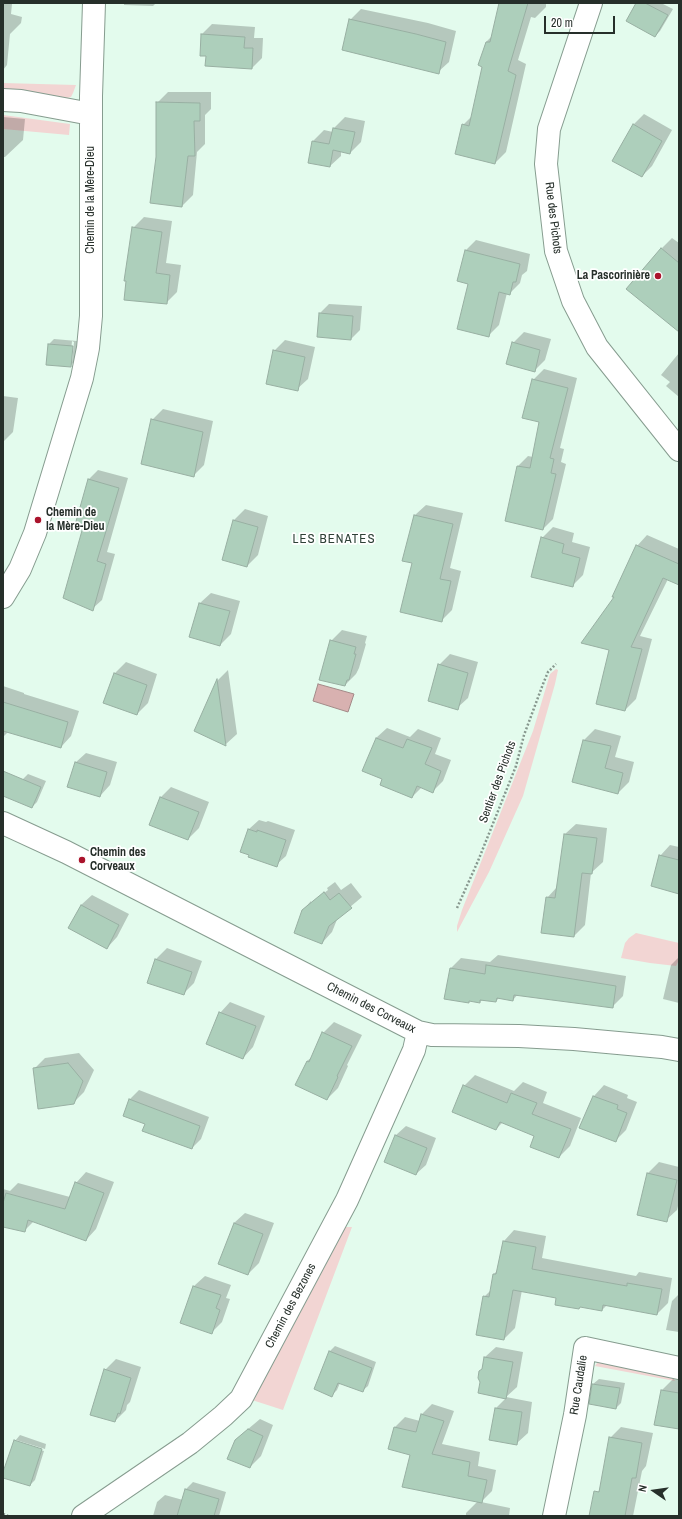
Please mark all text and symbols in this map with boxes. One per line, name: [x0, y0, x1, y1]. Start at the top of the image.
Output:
scale bar: [546, 8, 617, 34]
text: 20 m: [551, 15, 573, 31]
street label: Chemin de la Mère-Dieu: [84, 146, 98, 254]
street label: Rue des Pichots: [541, 181, 565, 255]
place label: La Pascorinière: [577, 269, 650, 283]
marker: La Pascorinière: [653, 271, 663, 281]
place label: Chemin de la Mère-Dieu: [46, 506, 105, 534]
marker: Chemin de la Mère-Dieu: [33, 515, 43, 525]
district label: LES BENATES: [292, 532, 376, 548]
street label: Sentier des Pichots: [477, 739, 519, 825]
place label: Chemin des Corveaux: [90, 846, 146, 874]
marker: Chemin des Corveaux: [77, 855, 87, 865]
street label: Chemin des Corveaux: [324, 979, 418, 1037]
street label: Chemin des Bezones: [263, 1261, 319, 1351]
street label: Rue Caudalie: [567, 1354, 591, 1416]
north arrow: [634, 1471, 674, 1511]
text: N: [635, 1484, 650, 1493]

